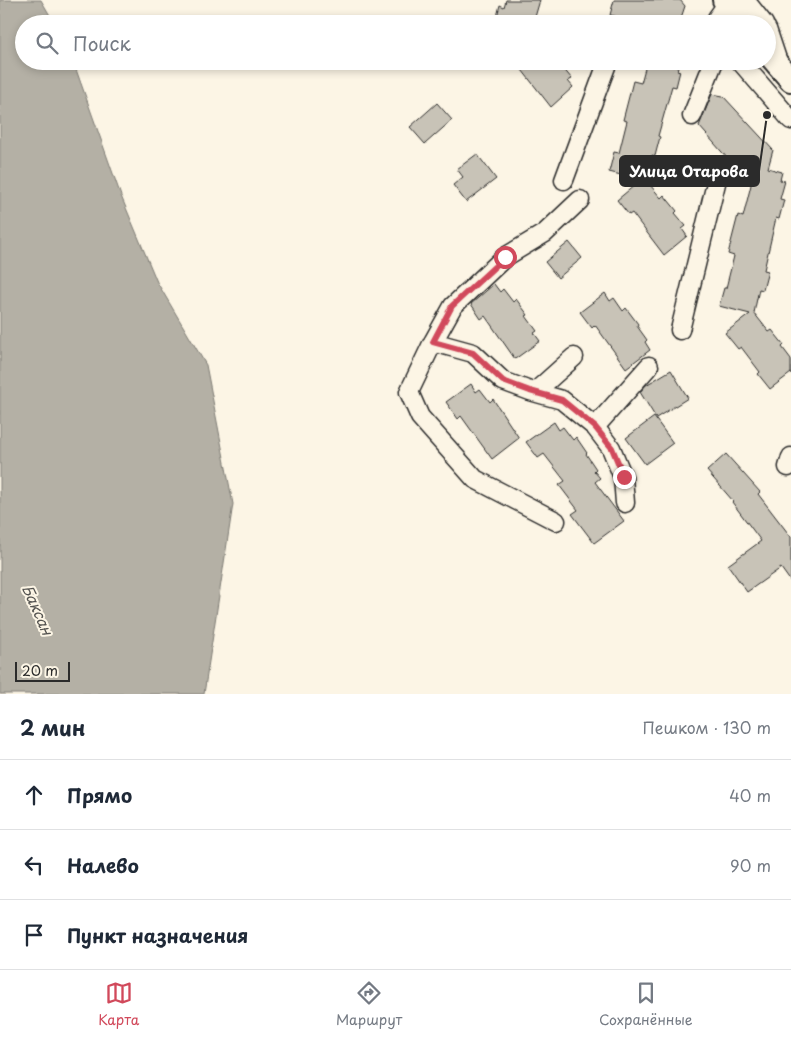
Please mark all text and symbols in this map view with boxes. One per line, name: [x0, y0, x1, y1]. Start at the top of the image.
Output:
search box: [15, 15, 776, 70]
icon: search: [33, 29, 61, 57]
text: Поиск: [73, 29, 131, 57]
callout: Улица Отарова: [620, 156, 759, 186]
text: Улица Отарова: [628, 159, 749, 182]
route start: [494, 246, 517, 269]
route end: [613, 466, 636, 489]
water label: Баксан: [17, 580, 61, 640]
scale bar: [15, 659, 70, 682]
text: 20 m: [22, 660, 58, 681]
text: 2 мин: [20, 711, 85, 743]
text: Пешком · 130 m: [643, 715, 771, 739]
icon: ahead: [20, 781, 48, 809]
text: Прямо: [67, 781, 132, 809]
text: 40 m: [729, 783, 771, 807]
icon: left: [20, 851, 48, 879]
text: Налево: [67, 851, 139, 879]
text: 90 m: [730, 853, 771, 877]
icon: arrive: [20, 921, 48, 949]
text: Пункт назначения: [67, 921, 248, 949]
tab: Карта: [98, 979, 139, 1030]
tab: Маршрут: [336, 979, 402, 1030]
tab: Сохранённые: [599, 979, 693, 1030]

